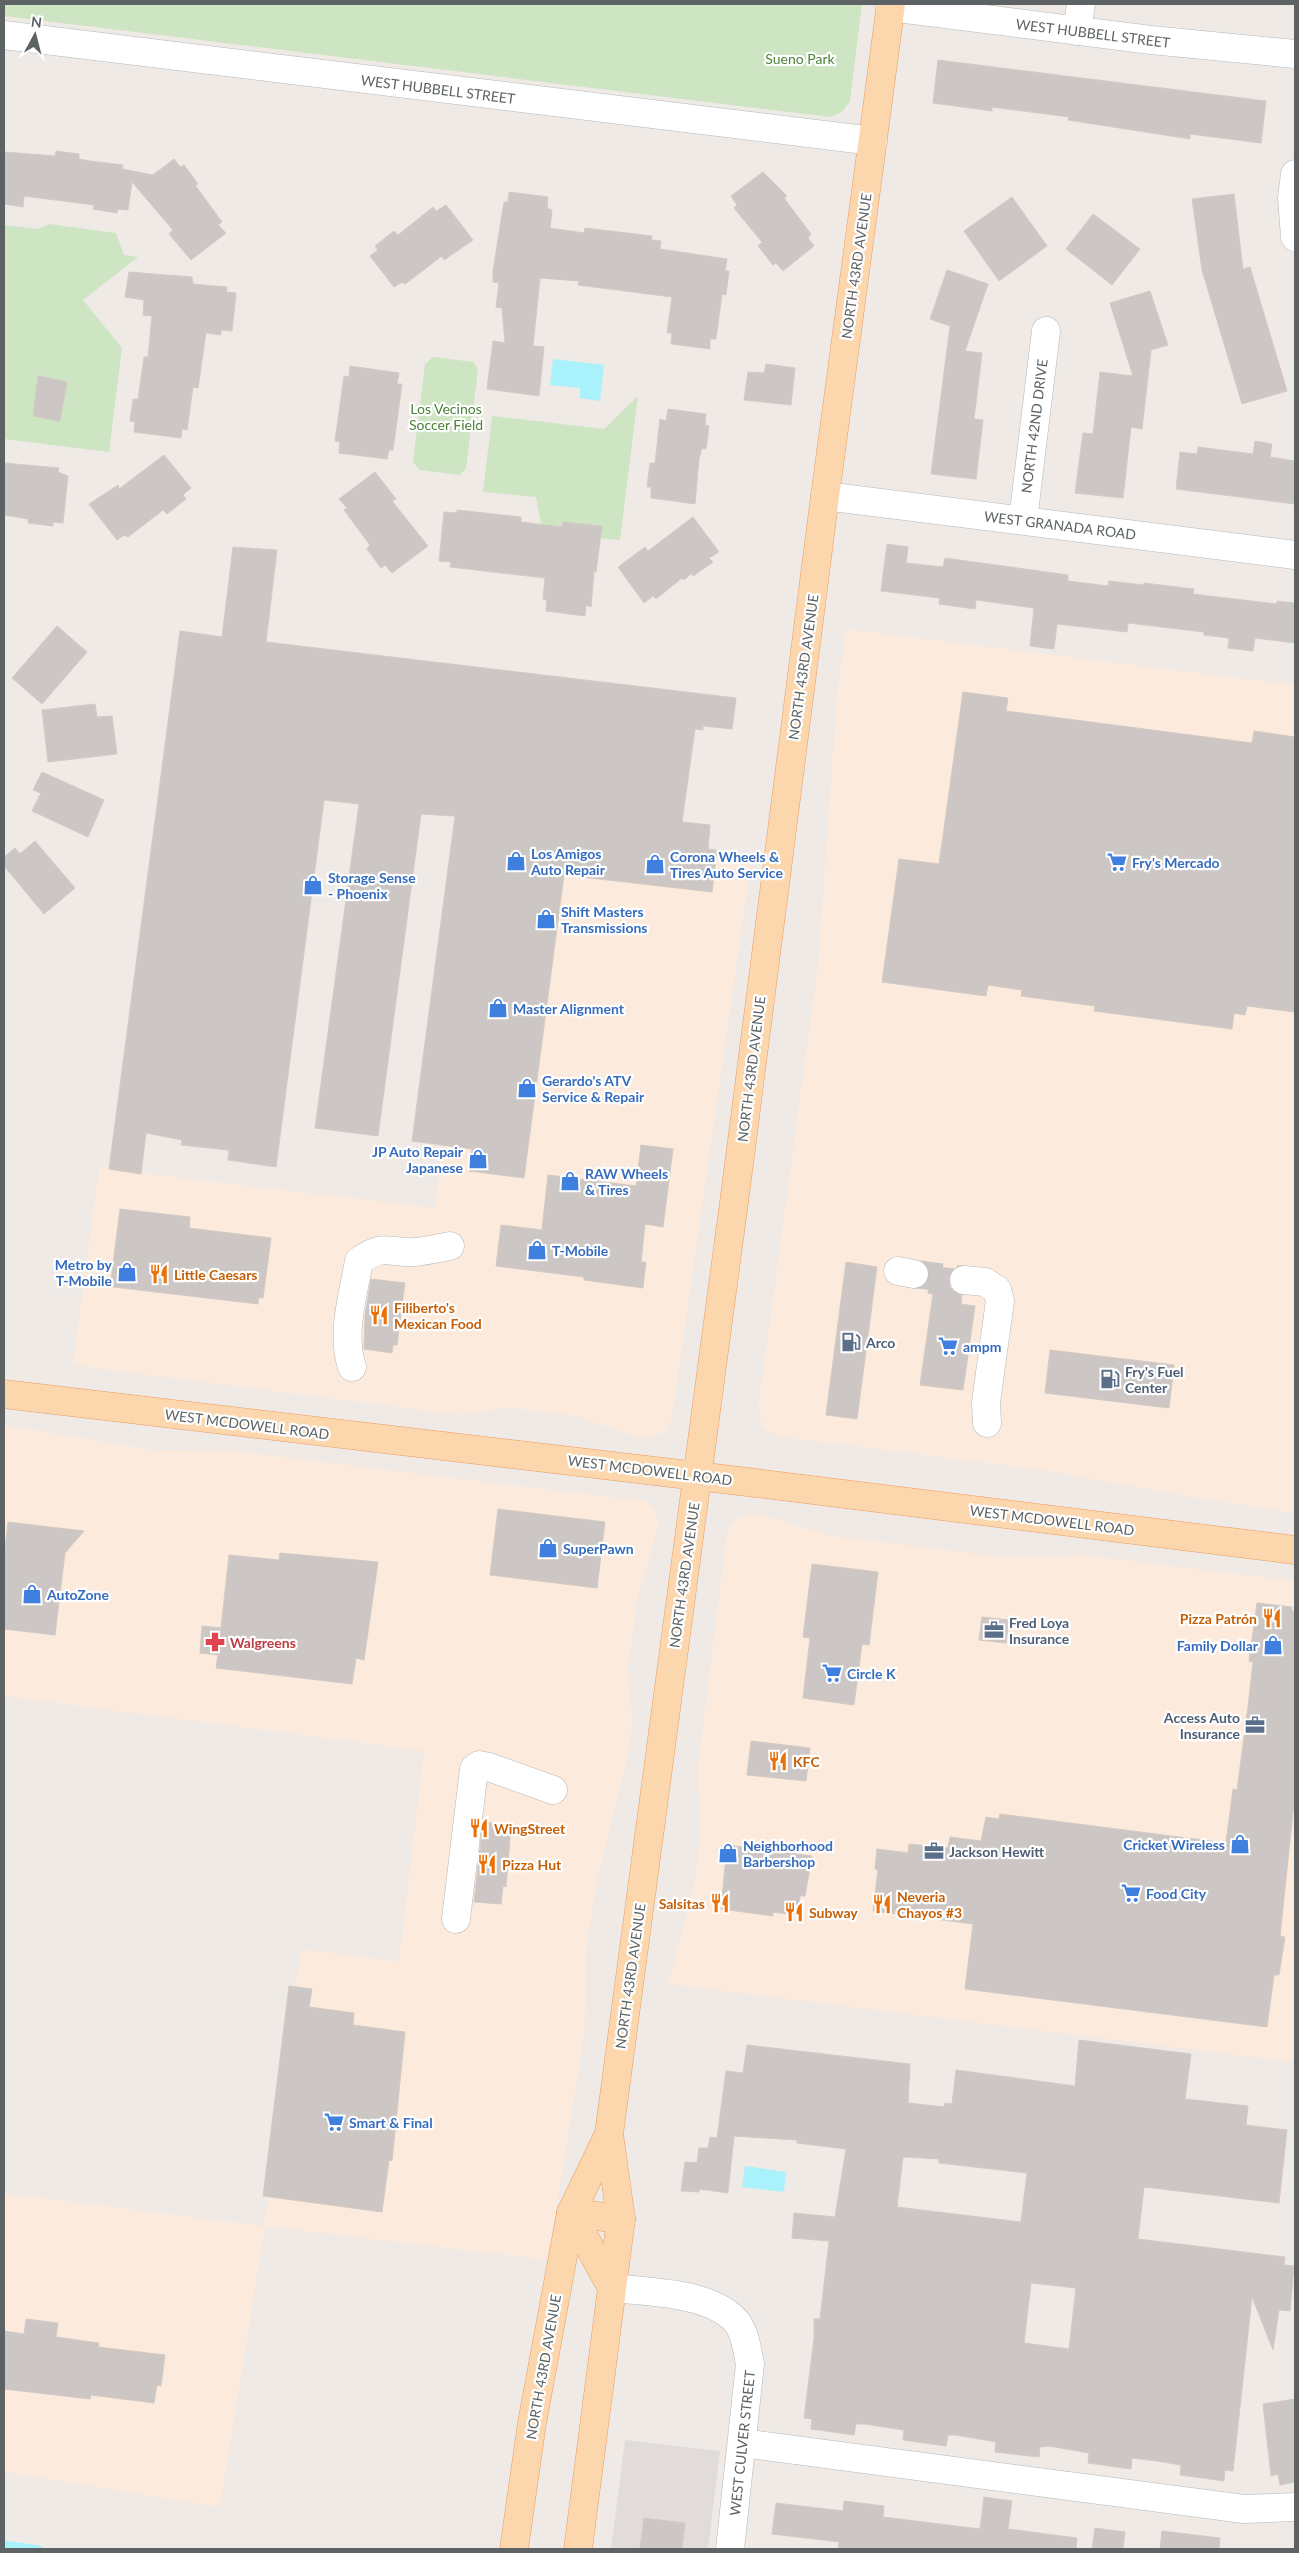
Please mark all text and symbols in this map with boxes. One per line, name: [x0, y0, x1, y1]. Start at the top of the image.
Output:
north arrow: [10, 10, 60, 60]
text: N: [30, 13, 43, 31]
street label: WEST HUBBELL STREET: [1015, 15, 1172, 51]
park label: Sueno Park: [765, 50, 836, 67]
street label: WEST HUBBELL STREET: [360, 71, 517, 107]
street label: NORTH 43RD AVENUE: [837, 192, 875, 340]
street label: NORTH 42ND DRIVE: [1017, 358, 1051, 494]
park label: Los Vecinos Soccer Field: [409, 400, 483, 433]
street label: WEST GRANADA ROAD: [983, 507, 1137, 543]
street label: NORTH 43RD AVENUE: [784, 593, 822, 741]
place label: Los Amigos Auto Repair: [530, 845, 606, 878]
place label: Corona Wheels & Tires Auto Service: [670, 848, 783, 881]
shop icon: Los Amigos Auto Repair: [505, 850, 527, 872]
supermarket icon: Fry's Mercado: [1106, 851, 1128, 873]
shop icon: Corona Wheels & Tires Auto Service: [644, 853, 666, 875]
place label: Fry's Mercado: [1132, 854, 1220, 871]
place label: Storage Sense - Phoenix: [328, 869, 416, 902]
shop icon: Storage Sense - Phoenix: [302, 874, 324, 896]
place label: Shift Masters Transmissions: [561, 903, 648, 936]
shop icon: Shift Masters Transmissions: [535, 908, 557, 930]
street label: NORTH 43RD AVENUE: [734, 995, 768, 1143]
shop icon: Master Alignment: [487, 997, 509, 1019]
place label: Master Alignment: [513, 1000, 625, 1017]
place label: Gerardo's ATV Service & Repair: [542, 1072, 645, 1105]
shop icon: Gerardo's ATV Service & Repair: [516, 1077, 538, 1099]
place label: JP Auto Repair Japanese: [372, 1143, 464, 1176]
shop icon: JP Auto Repair Japanese: [467, 1148, 489, 1170]
place label: RAW Wheels & Tires: [585, 1165, 668, 1198]
shop icon: RAW Wheels & Tires: [559, 1170, 581, 1192]
shop icon: T-Mobile: [526, 1239, 548, 1261]
place label: T-Mobile: [552, 1242, 609, 1259]
place label: Metro by T-Mobile: [55, 1256, 113, 1289]
shop icon: Metro by T-Mobile: [116, 1261, 138, 1283]
restaurant icon: Little Caesars: [148, 1263, 170, 1285]
place label: Little Caesars: [174, 1266, 257, 1283]
place label: Filiberto's Mexican Food: [394, 1299, 482, 1332]
restaurant icon: Filiberto's Mexican Food: [368, 1304, 390, 1326]
fuel station icon: Arco: [840, 1331, 862, 1353]
place label: Arco: [865, 1334, 895, 1351]
supermarket icon: ampm: [937, 1335, 959, 1357]
place label: ampm: [963, 1338, 1002, 1355]
place label: Fry's Fuel Center: [1125, 1363, 1184, 1396]
fuel station icon: Fry's Fuel Center: [1099, 1368, 1121, 1390]
street label: WEST MCDOWELL ROAD: [164, 1405, 330, 1443]
street label: WEST MCDOWELL ROAD: [567, 1451, 733, 1489]
street label: NORTH 43RD AVENUE: [665, 1501, 703, 1649]
street label: WEST MCDOWELL ROAD: [969, 1501, 1135, 1539]
shop icon: SuperPawn: [537, 1537, 559, 1559]
place label: SuperPawn: [563, 1540, 634, 1557]
shop icon: AutoZone: [21, 1583, 43, 1605]
place label: AutoZone: [46, 1586, 109, 1603]
restaurant icon: Pizza Patrón: [1261, 1607, 1283, 1629]
place label: Pizza Patrón: [1180, 1610, 1257, 1627]
place label: Fred Loya Insurance: [1009, 1614, 1070, 1647]
office icon: Fred Loya Insurance: [983, 1619, 1005, 1641]
pharmacy icon: Walgreens: [204, 1631, 226, 1653]
place label: Walgreens: [230, 1634, 296, 1651]
shop icon: Family Dollar: [1262, 1634, 1284, 1656]
place label: Family Dollar: [1177, 1637, 1259, 1654]
supermarket icon: Circle K: [821, 1662, 843, 1684]
place label: Circle K: [847, 1665, 896, 1682]
place label: Access Auto Insurance: [1163, 1709, 1241, 1742]
office icon: Access Auto Insurance: [1244, 1714, 1266, 1736]
restaurant icon: KFC: [767, 1750, 789, 1772]
place label: KFC: [793, 1753, 820, 1770]
restaurant icon: WingStreet: [468, 1817, 490, 1839]
place label: WingStreet: [494, 1820, 566, 1837]
shop icon: Cricket Wireless: [1229, 1833, 1251, 1855]
place label: Cricket Wireless: [1123, 1836, 1225, 1853]
place label: Neighborhood Barbershop: [743, 1837, 833, 1870]
office icon: Jackson Hewitt: [923, 1840, 945, 1862]
shop icon: Neighborhood Barbershop: [717, 1842, 739, 1864]
place label: Jackson Hewitt: [949, 1843, 1044, 1860]
restaurant icon: Pizza Hut: [476, 1853, 498, 1875]
place label: Pizza Hut: [502, 1856, 562, 1873]
supermarket icon: Food City: [1120, 1882, 1142, 1904]
place label: Food City: [1146, 1885, 1207, 1902]
place label: Neveria Chayos #3: [897, 1888, 962, 1921]
restaurant icon: Salsitas: [709, 1892, 731, 1914]
restaurant icon: Neveria Chayos #3: [871, 1893, 893, 1915]
place label: Salsitas: [659, 1895, 705, 1912]
restaurant icon: Subway: [783, 1901, 805, 1923]
street label: NORTH 43RD AVENUE: [611, 1902, 649, 2050]
place label: Subway: [809, 1904, 858, 1921]
supermarket icon: Smart & Final: [323, 2111, 345, 2133]
place label: Smart & Final: [349, 2114, 433, 2131]
street label: NORTH 43RD AVENUE: [522, 2293, 564, 2441]
street label: WEST CULVER STREET: [726, 2369, 758, 2517]

